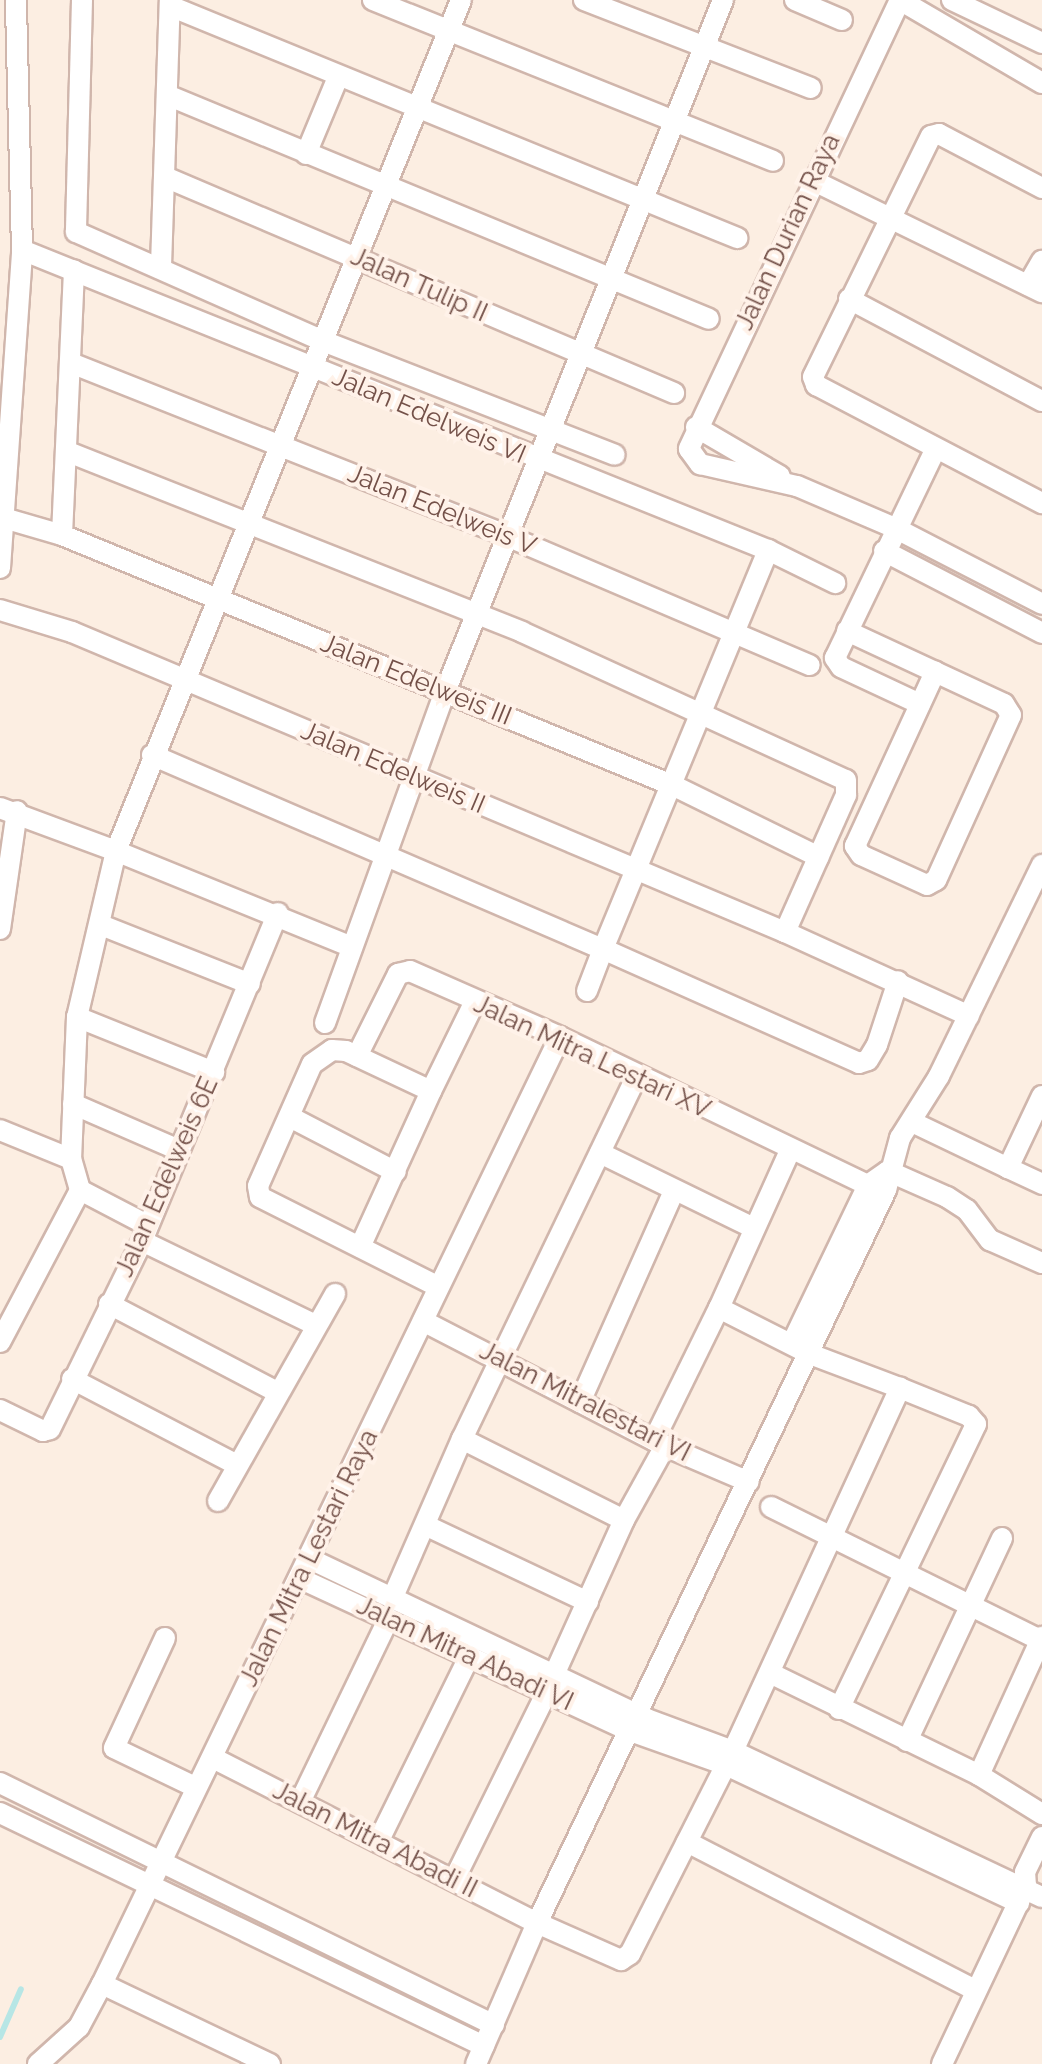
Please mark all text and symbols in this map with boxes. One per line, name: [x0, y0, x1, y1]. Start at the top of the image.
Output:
street label: Jalan Durian Raya: [729, 129, 847, 335]
street label: Jalan Tulip II: [346, 241, 492, 329]
street label: Jalan Edelweis VI: [327, 361, 531, 471]
street label: Jalan Edelweis V: [343, 458, 541, 562]
street label: Jalan Edelweis III: [316, 627, 516, 733]
street label: Jalan Edelweis II: [296, 715, 490, 821]
street label: Jalan Mitra Lestari XV: [469, 988, 715, 1126]
street label: Jalan Edelweis 6E: [109, 1072, 225, 1282]
street label: Jalan Mitralestari VI: [474, 1335, 696, 1469]
street label: Jalan Mitra Lestari Raya: [233, 1424, 385, 1692]
street label: Jalan Mitra Abadi VI: [351, 1590, 579, 1718]
street label: Jalan Mitra Abadi II: [267, 1775, 483, 1905]

